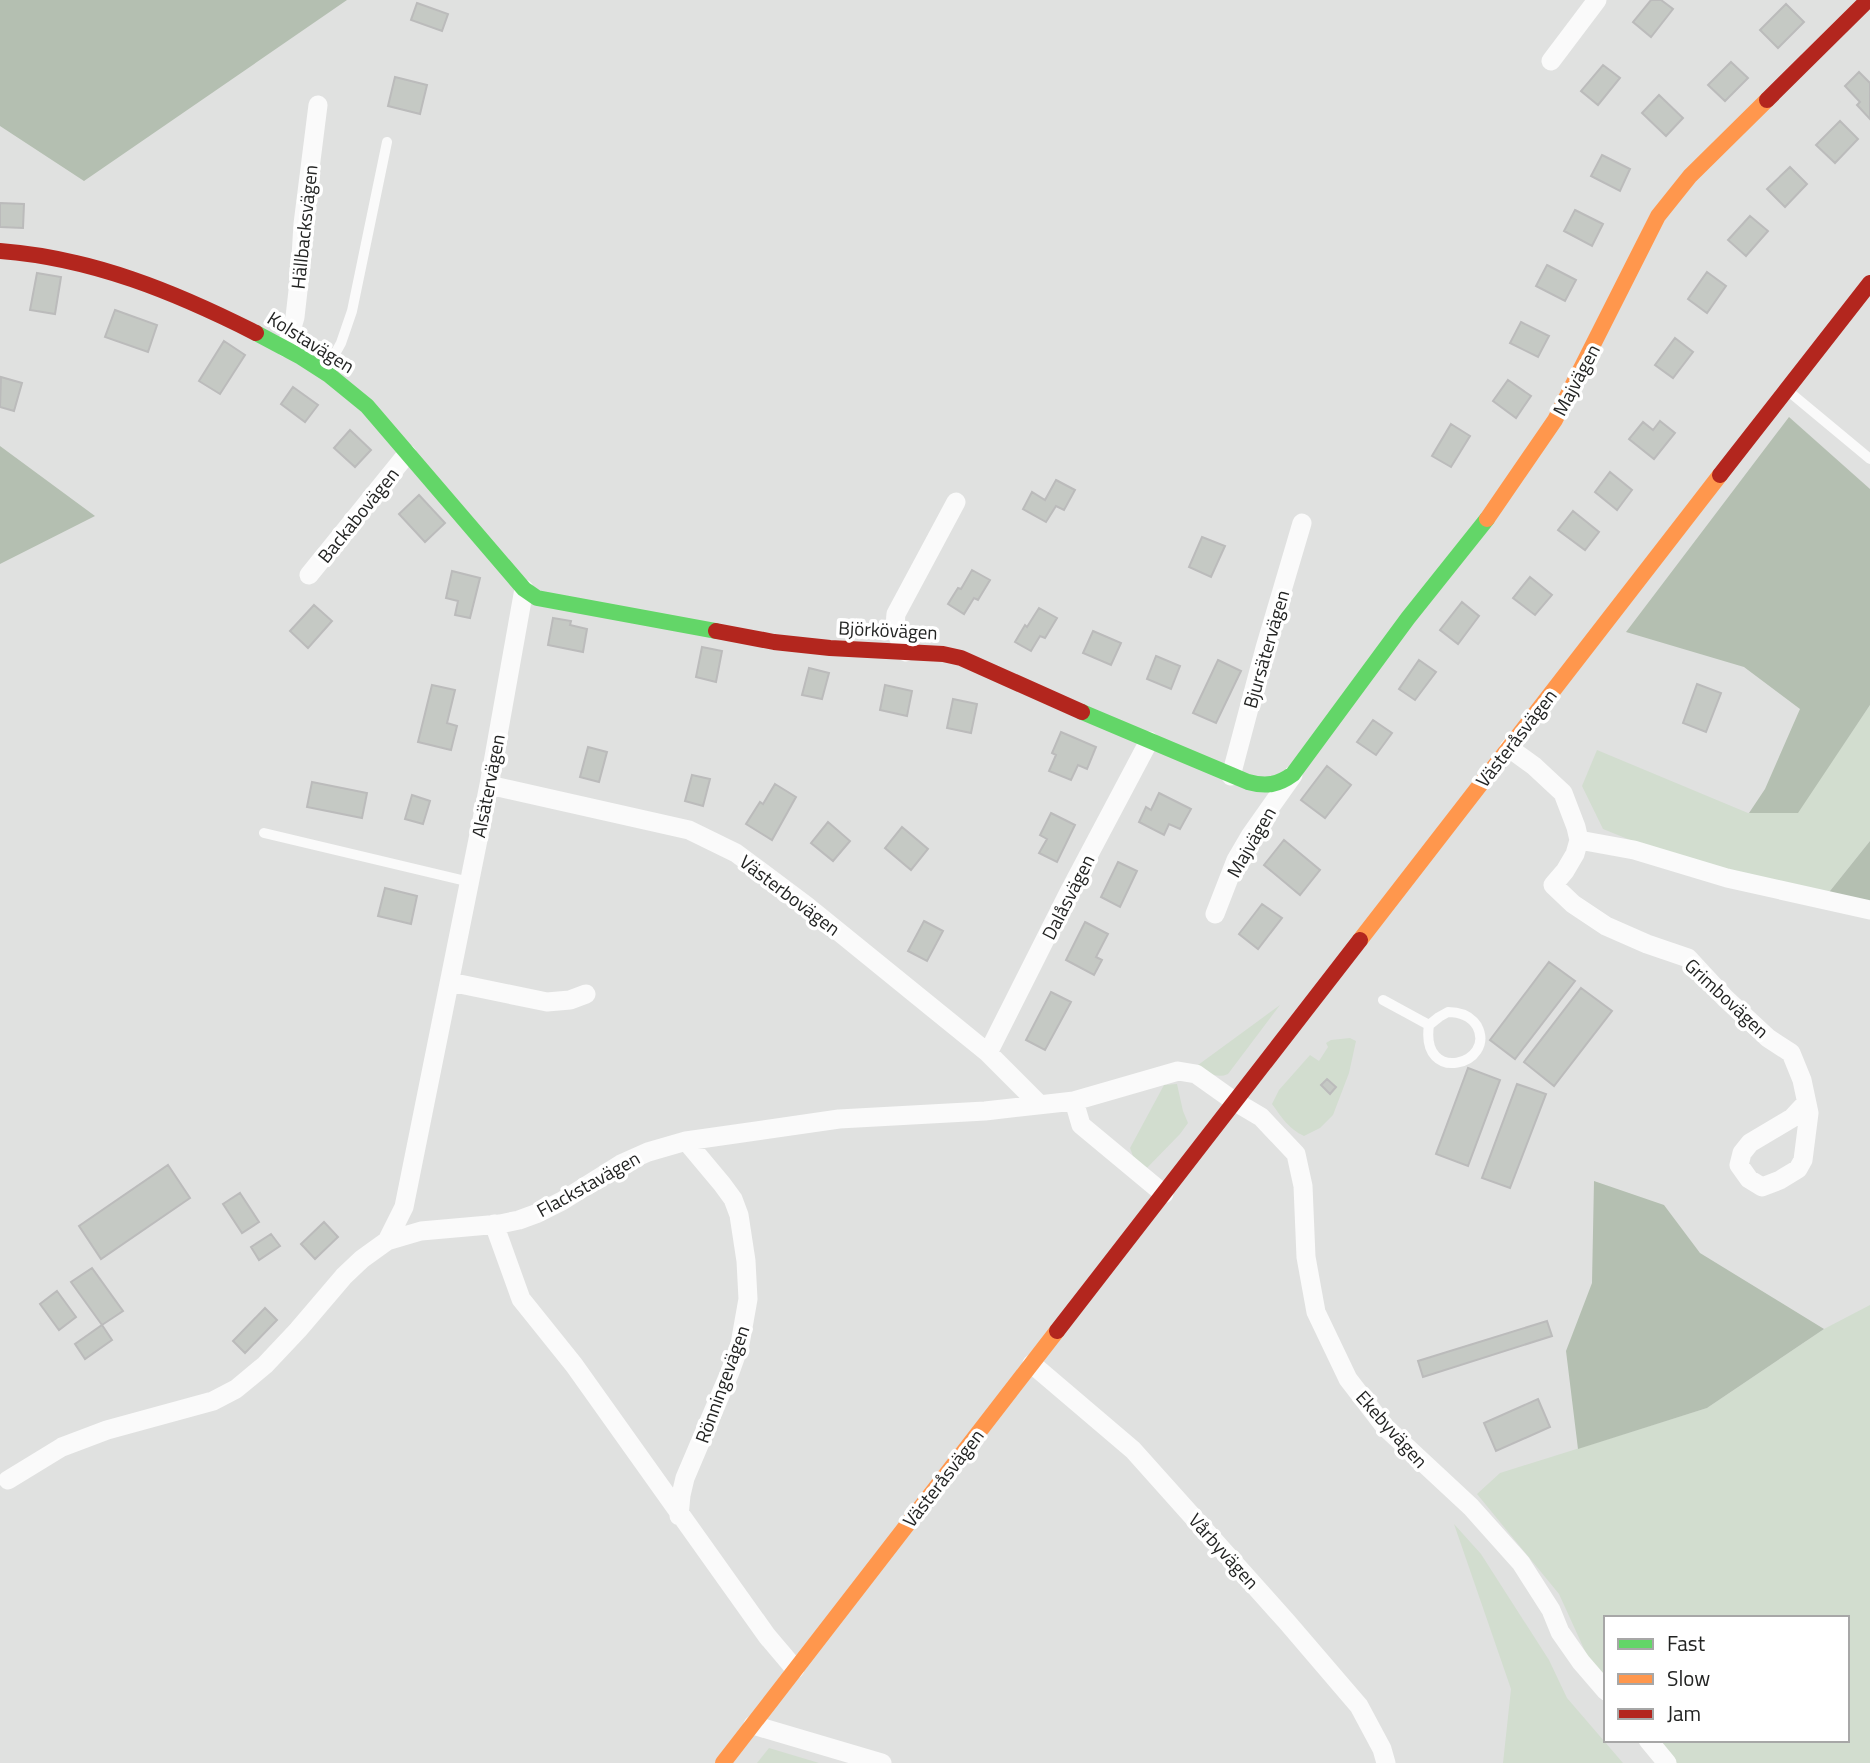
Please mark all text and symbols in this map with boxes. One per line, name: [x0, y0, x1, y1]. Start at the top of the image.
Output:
street label: Hällbacksvägen: [283, 163, 324, 291]
street label: Kolstavägen: [262, 303, 360, 380]
street label: Majvägen: [1545, 339, 1607, 421]
street label: Backabovägen: [310, 460, 405, 569]
street label: Bjursätervägen: [1235, 586, 1296, 711]
street label: Björkövägen: [838, 612, 938, 647]
street label: Västeråsvägen: [1468, 682, 1563, 793]
street label: Alsätervägen: [463, 732, 512, 840]
street label: Majvägen: [1219, 801, 1283, 883]
street label: Västerbovägen: [734, 847, 847, 942]
street label: Dalåsvägen: [1034, 849, 1101, 945]
street label: Grimbovägen: [1679, 951, 1776, 1044]
street label: Flackstavägen: [531, 1143, 645, 1224]
street label: Rönningevägen: [687, 1321, 756, 1447]
street label: Ekebyvägen: [1349, 1383, 1435, 1474]
street label: Västeråsvägen: [895, 1422, 990, 1533]
street label: Vårbyvägen: [1182, 1506, 1267, 1595]
legend: [1604, 1616, 1849, 1742]
text: Fast: [1667, 1627, 1706, 1659]
text: Slow: [1667, 1662, 1710, 1694]
text: Jam: [1667, 1697, 1701, 1729]

